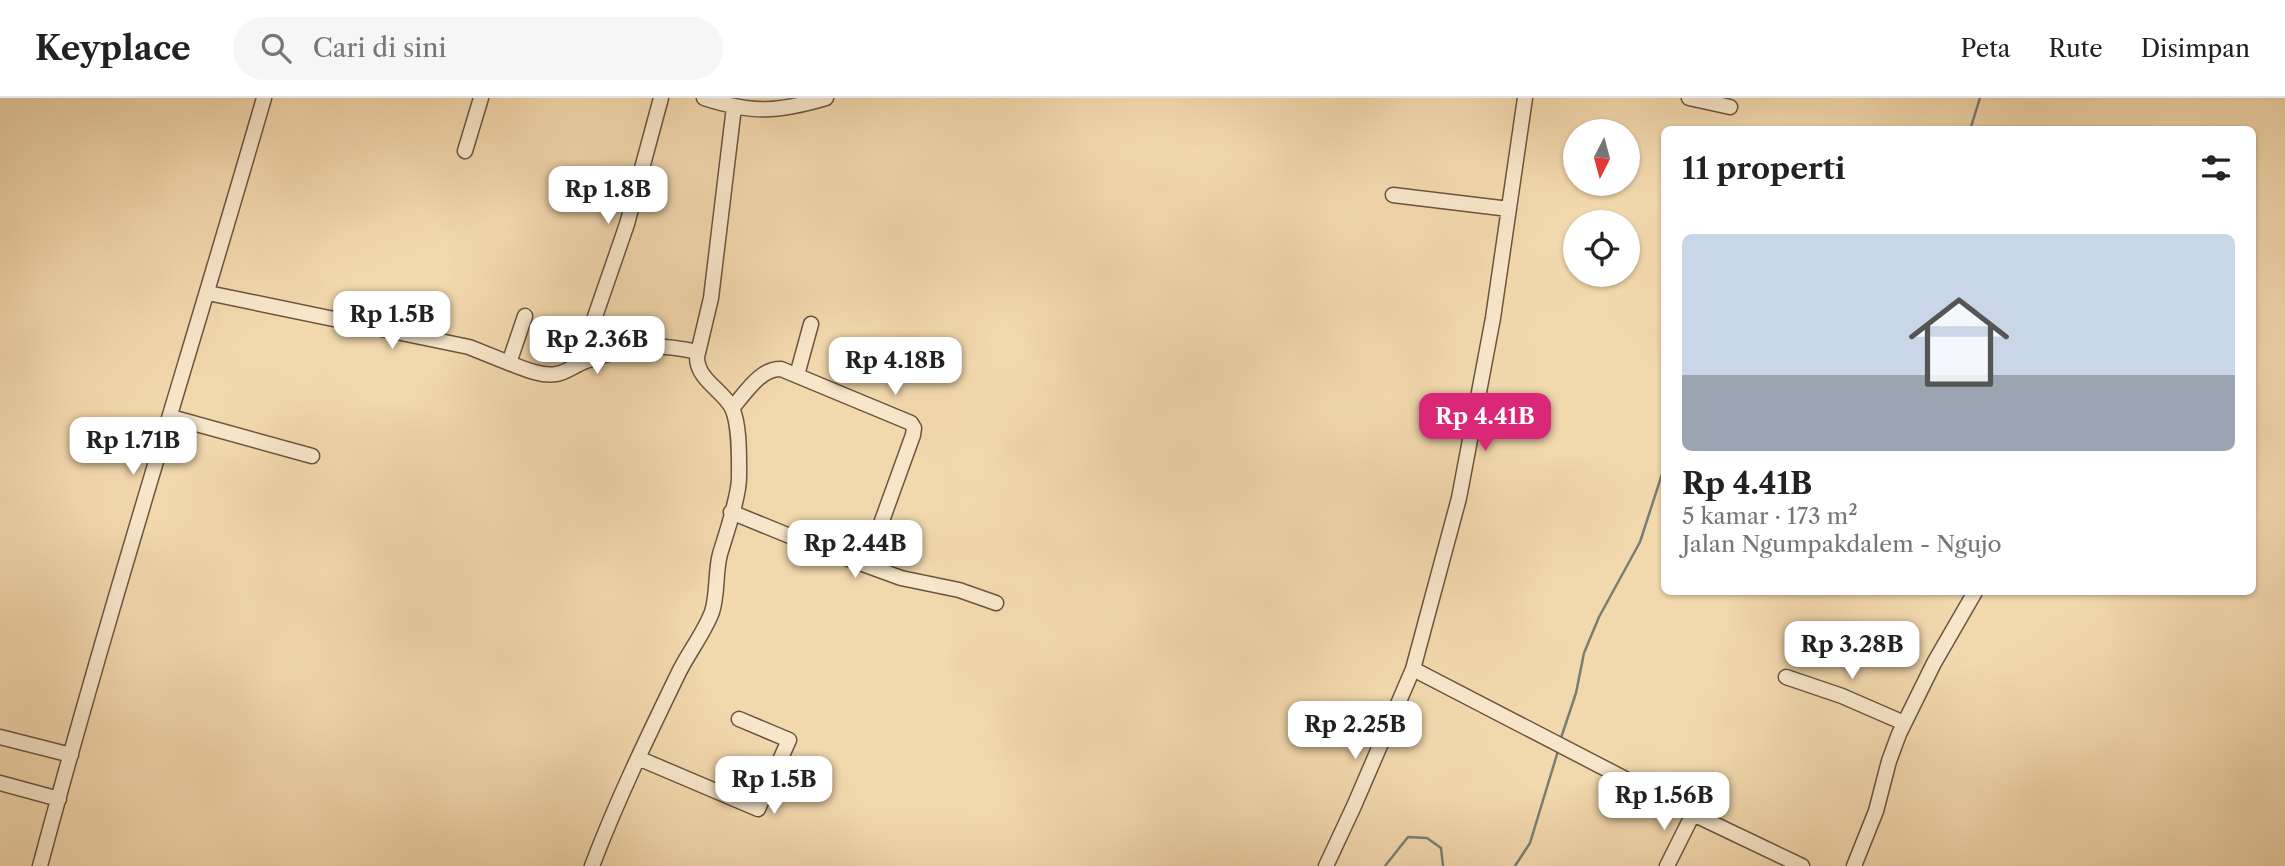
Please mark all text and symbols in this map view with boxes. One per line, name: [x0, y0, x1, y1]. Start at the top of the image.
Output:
search box: [233, 17, 723, 80]
text: Keyplace: [35, 28, 191, 69]
icon: search: [257, 29, 295, 67]
text: Cari di sini: [313, 32, 446, 64]
text: Peta: [1961, 34, 2010, 63]
text: Rute: [2048, 34, 2103, 63]
text: Disimpan: [2141, 34, 2250, 63]
north arrow: [1563, 119, 1640, 196]
map controls: [1563, 119, 1640, 287]
icon: filters: [2197, 149, 2235, 187]
text: 11 properti: [1682, 150, 1846, 187]
pin: Rp 1.8B: [543, 166, 673, 226]
text: Rp 1.8B: [565, 175, 651, 203]
button: locate: [1563, 210, 1640, 287]
icon: home: [1896, 279, 2022, 405]
pin: Rp 1.5B: [327, 292, 457, 351]
text: Rp 1.5B: [349, 300, 435, 328]
pin: Rp 2.36B: [525, 316, 669, 376]
text: Rp 2.36B: [546, 325, 648, 353]
pin: Rp 4.18B: [823, 338, 967, 397]
text: Rp 4.18B: [845, 346, 945, 374]
pin: Rp 4.41B: [1413, 394, 1557, 453]
text: Rp 4.41B: [1435, 402, 1535, 430]
pin: Rp 1.71B: [61, 418, 205, 477]
text: Rp 1.71B: [86, 426, 180, 454]
text: Rp 4.41B: [1682, 465, 1812, 502]
text: 5 kamar · 173 m²: [1682, 502, 1858, 530]
pin: Rp 2.44B: [783, 520, 927, 580]
text: Rp 2.44B: [803, 529, 907, 557]
text: Jalan Ngumpakdalem - Ngujo: [1682, 530, 2002, 558]
pin: Rp 3.28B: [1780, 622, 1924, 681]
text: Rp 3.28B: [1800, 630, 1904, 658]
pin: Rp 2.25B: [1283, 702, 1427, 761]
text: Rp 2.25B: [1304, 710, 1406, 738]
pin: Rp 1.5B: [709, 756, 839, 816]
text: Rp 1.5B: [731, 765, 817, 793]
pin: Rp 1.56B: [1592, 772, 1736, 832]
text: Rp 1.56B: [1614, 781, 1714, 809]

